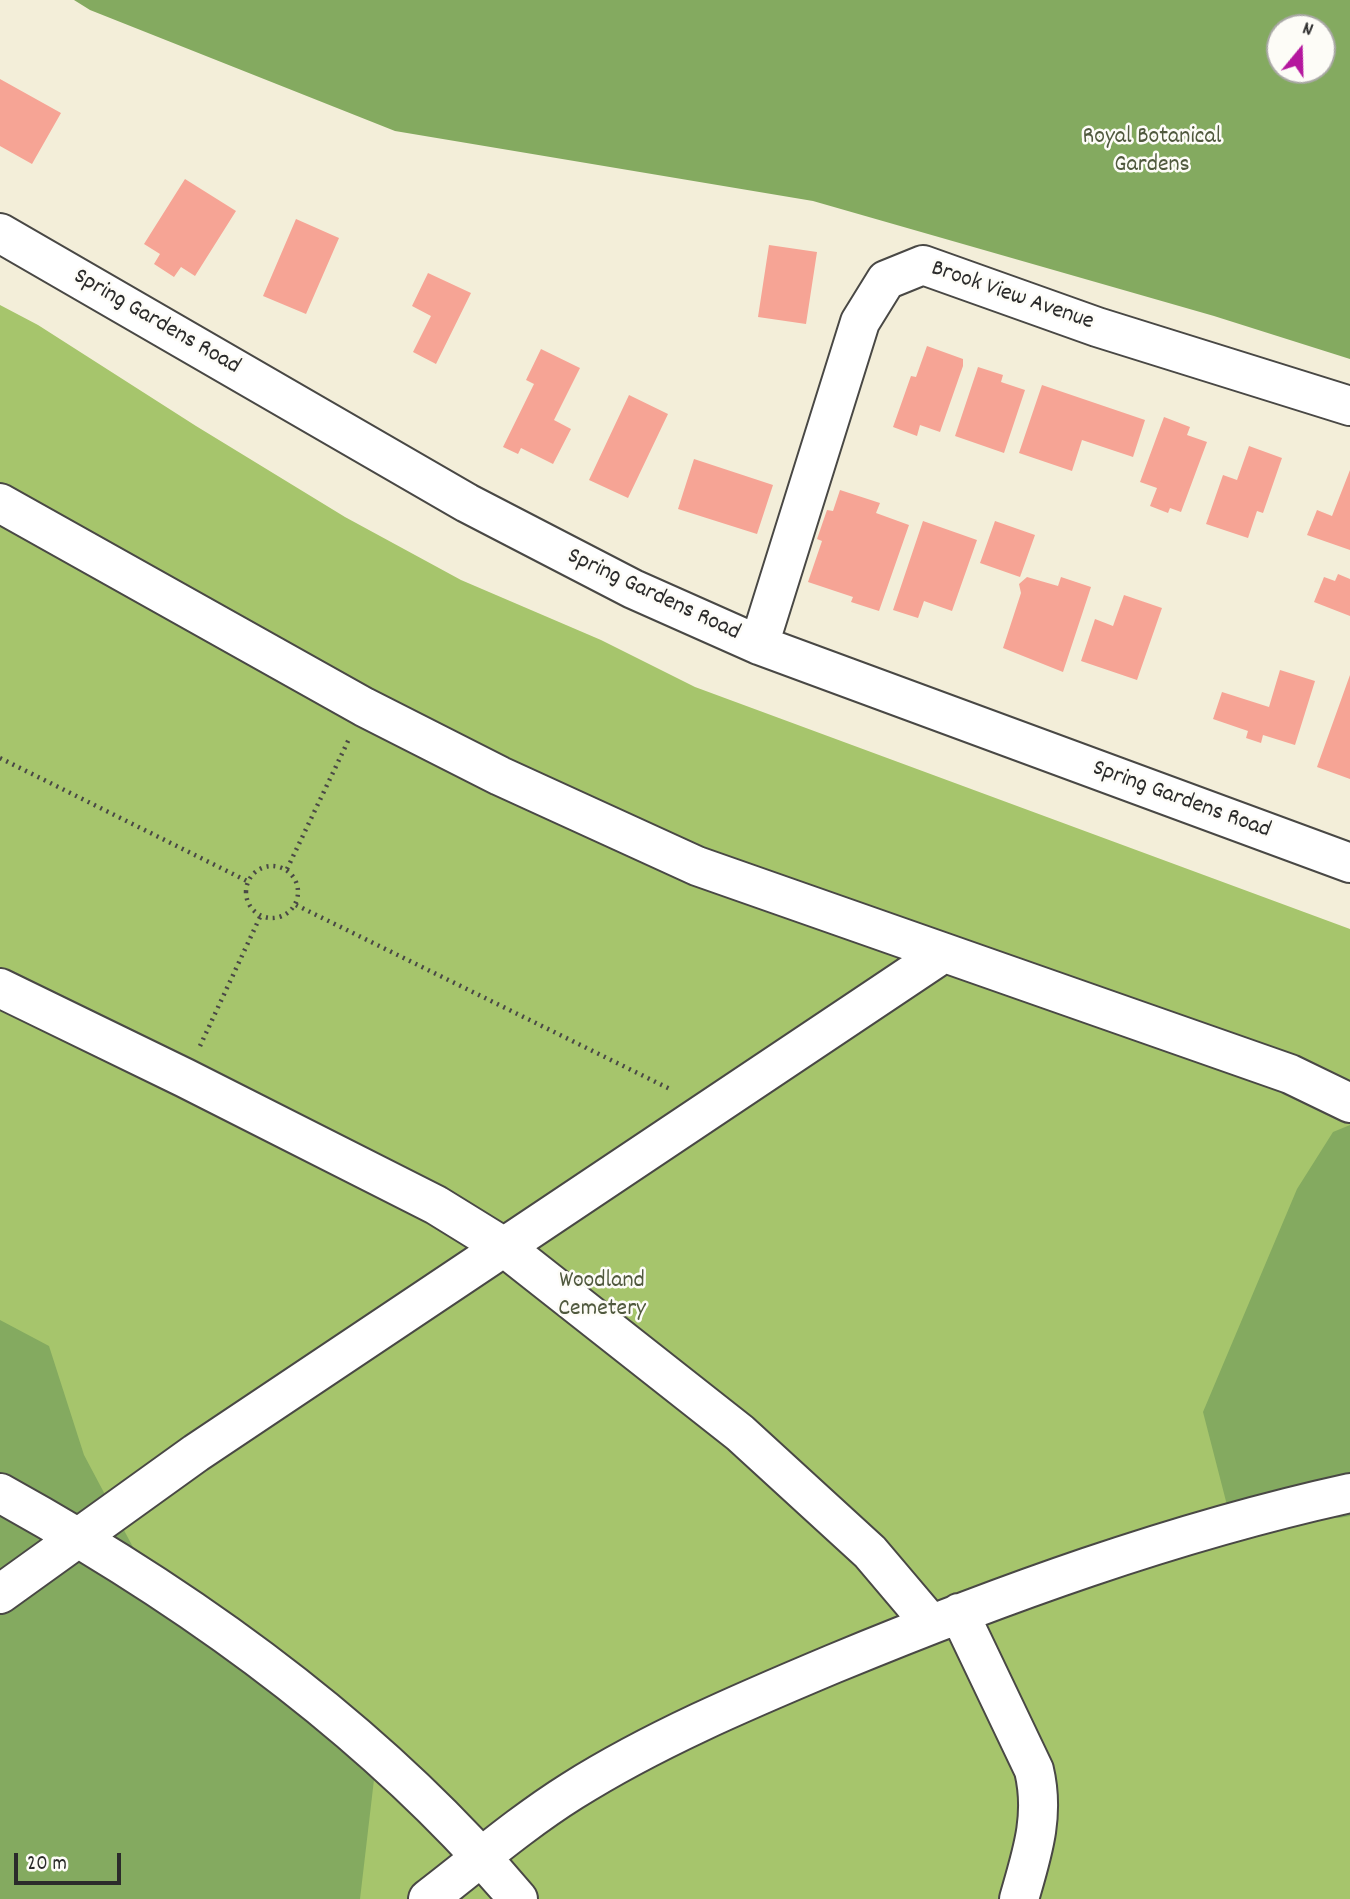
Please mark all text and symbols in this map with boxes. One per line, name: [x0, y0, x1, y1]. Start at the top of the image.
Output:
north arrow: [1266, 14, 1336, 84]
text: N: [1299, 16, 1316, 45]
park label: Royal Botanical Gardens: [1083, 125, 1221, 181]
street label: Brook View Avenue: [927, 256, 1097, 338]
street label: Spring Gardens Road: [68, 264, 244, 382]
street label: Spring Gardens Road: [562, 543, 744, 649]
street label: Spring Gardens Road: [1088, 755, 1274, 847]
park label: Woodland Cemetery: [558, 1269, 646, 1325]
scale bar: [18, 1840, 124, 1884]
text: 20 m: [27, 1850, 67, 1880]

